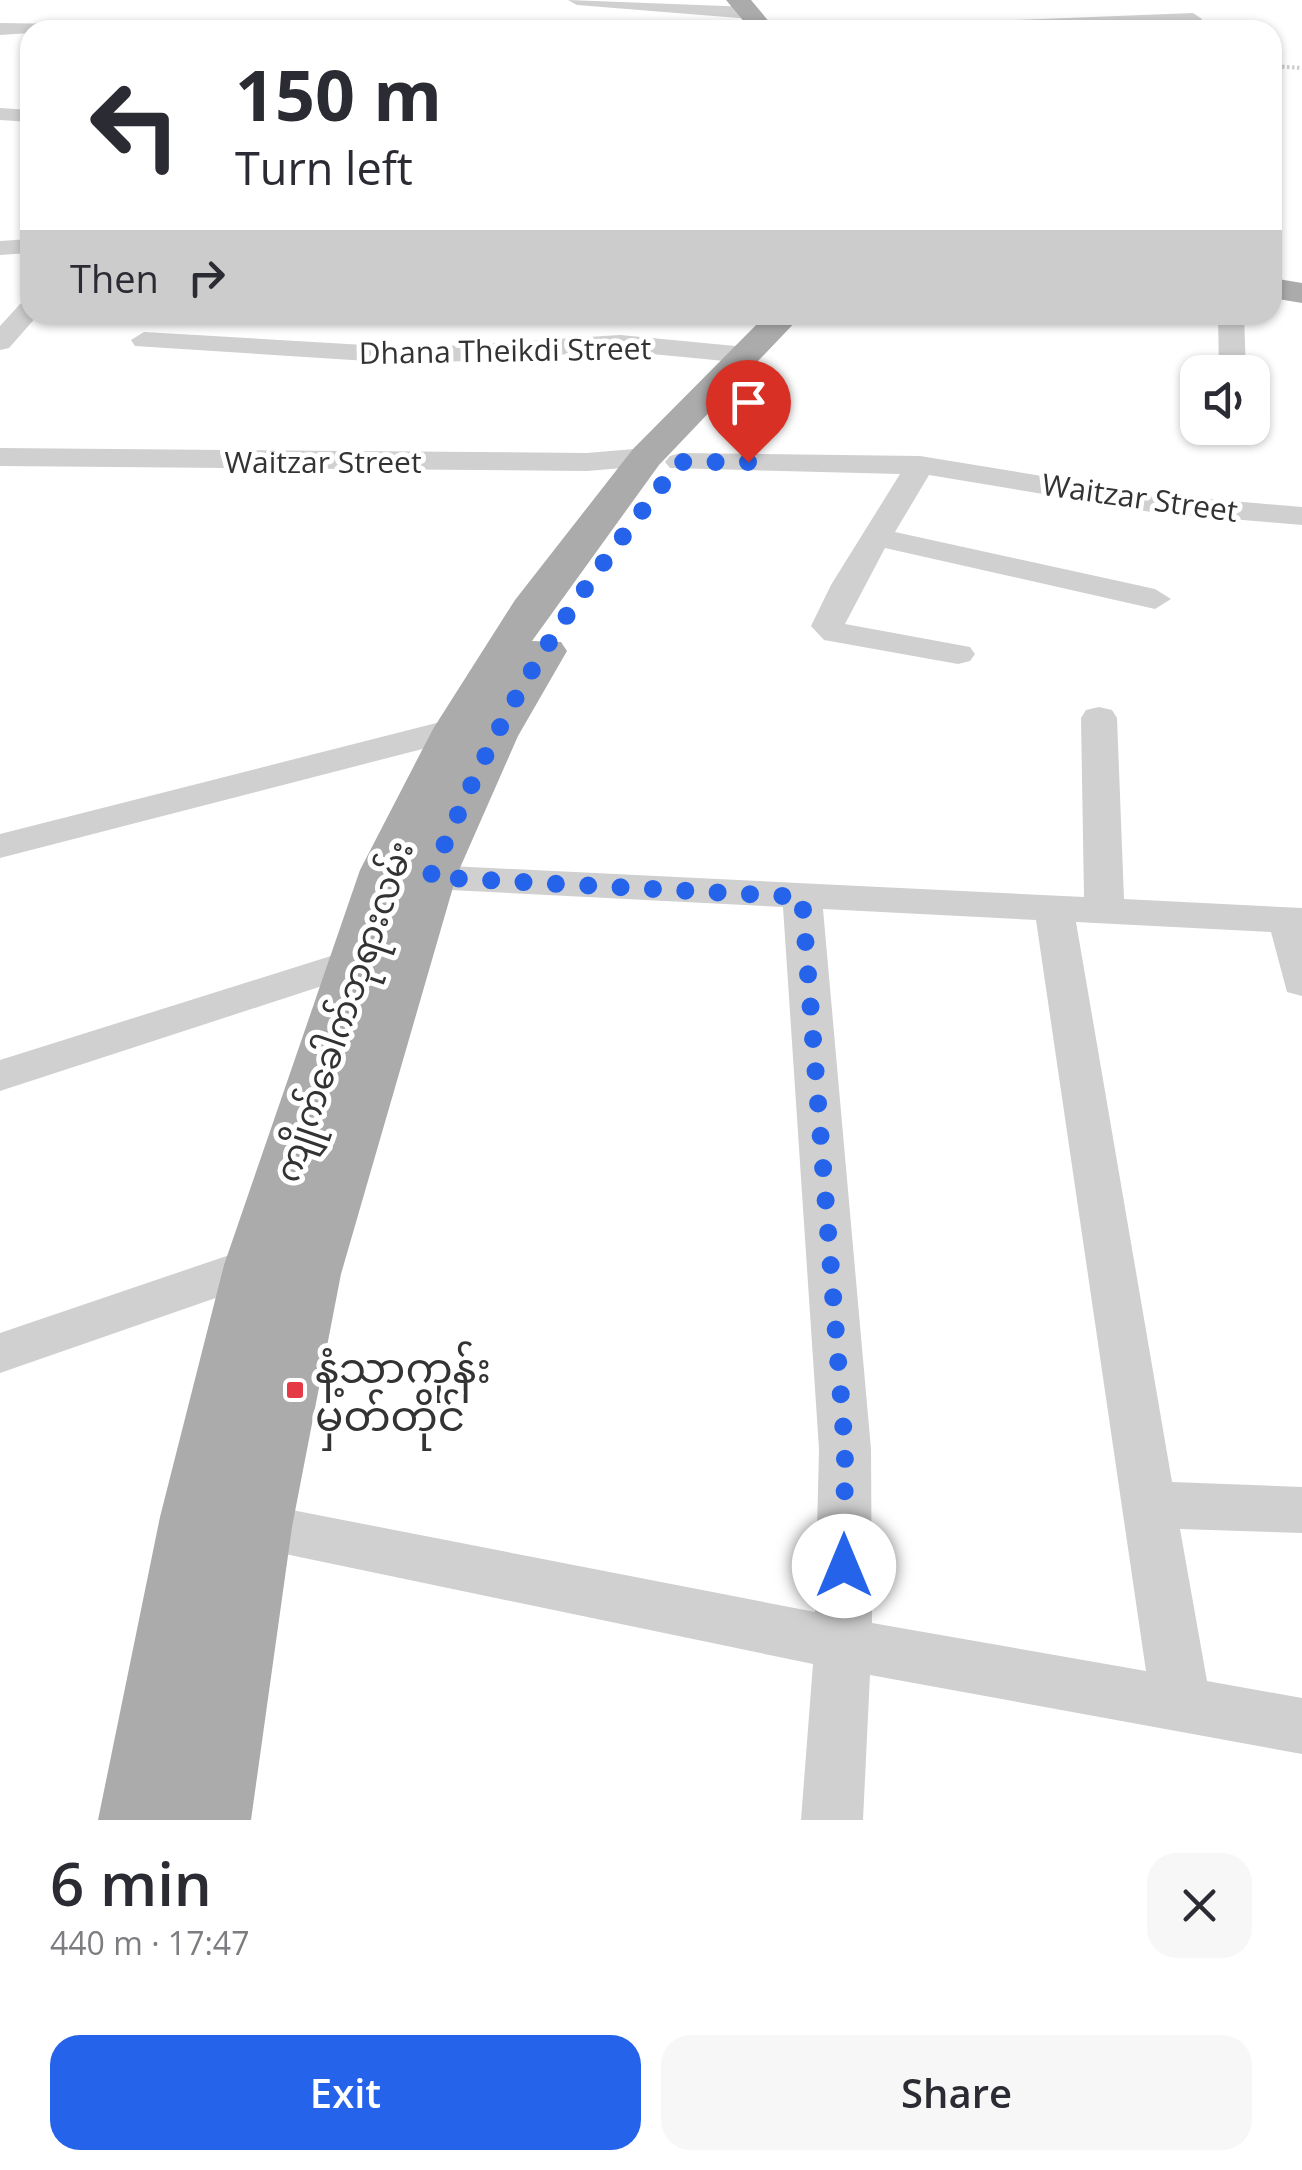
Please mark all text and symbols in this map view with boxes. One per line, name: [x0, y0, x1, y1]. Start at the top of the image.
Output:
text: 150 m: [235, 46, 442, 142]
icon: left: [70, 60, 200, 190]
text: Turn left: [235, 137, 413, 198]
icon: right: [179, 250, 234, 305]
text: Then: [70, 252, 159, 304]
street label: Dhana Theikdi Street: [359, 327, 651, 373]
map controls: [1180, 355, 1270, 445]
button: sound: [1180, 355, 1270, 445]
pin: [706, 360, 791, 463]
icon: arrive: [721, 375, 776, 430]
street label: Waitzar Street: [224, 441, 422, 482]
street label: Waitzar Street: [1039, 463, 1241, 531]
street label: ကျိုက်ခေါက်ဘုရားလမ်း: [263, 834, 430, 1190]
place label: နံ့သာကုန်း မှတ်တိုင်: [315, 1338, 491, 1451]
marker: နံ့သာကုန်း မှတ်တိုင်: [284, 1379, 306, 1401]
position arrow: [792, 1514, 896, 1618]
text: 6 min: [50, 1842, 212, 1924]
button: close: [1147, 1853, 1252, 1958]
text: 440 m · 17:47: [50, 1921, 249, 1964]
button: Exit: [50, 2035, 641, 2150]
button: Share: [661, 2035, 1252, 2150]

